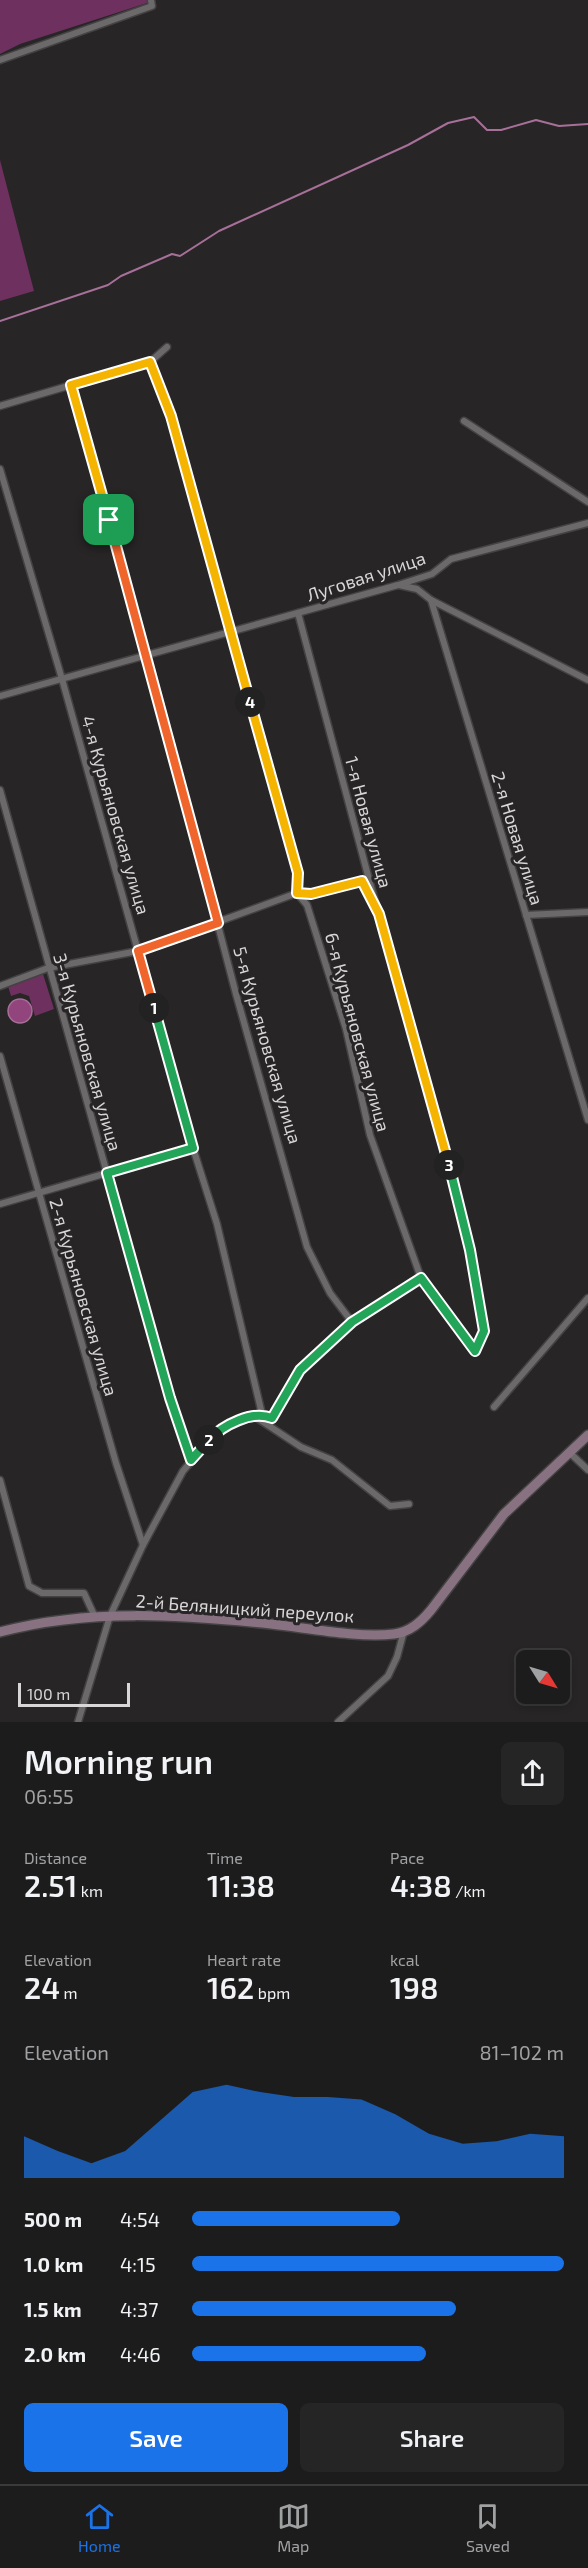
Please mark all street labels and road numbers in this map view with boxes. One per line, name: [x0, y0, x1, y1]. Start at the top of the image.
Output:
street label: Луговая улица: [304, 546, 428, 606]
street label: 4-я Курьяновская улица: [77, 713, 155, 917]
street label: 1-я Новая улица: [341, 754, 397, 890]
street label: 2-я Новая улица: [487, 769, 549, 907]
street label: 6-я Курьяновская улица: [321, 930, 395, 1134]
street label: 5-я Курьяновская улица: [229, 944, 307, 1146]
street label: 3-я Курьяновская улица: [49, 951, 127, 1153]
street label: 2-я Курьяновская улица: [45, 1195, 123, 1399]
street label: 2-й Беляницкий переулок: [135, 1589, 355, 1627]

